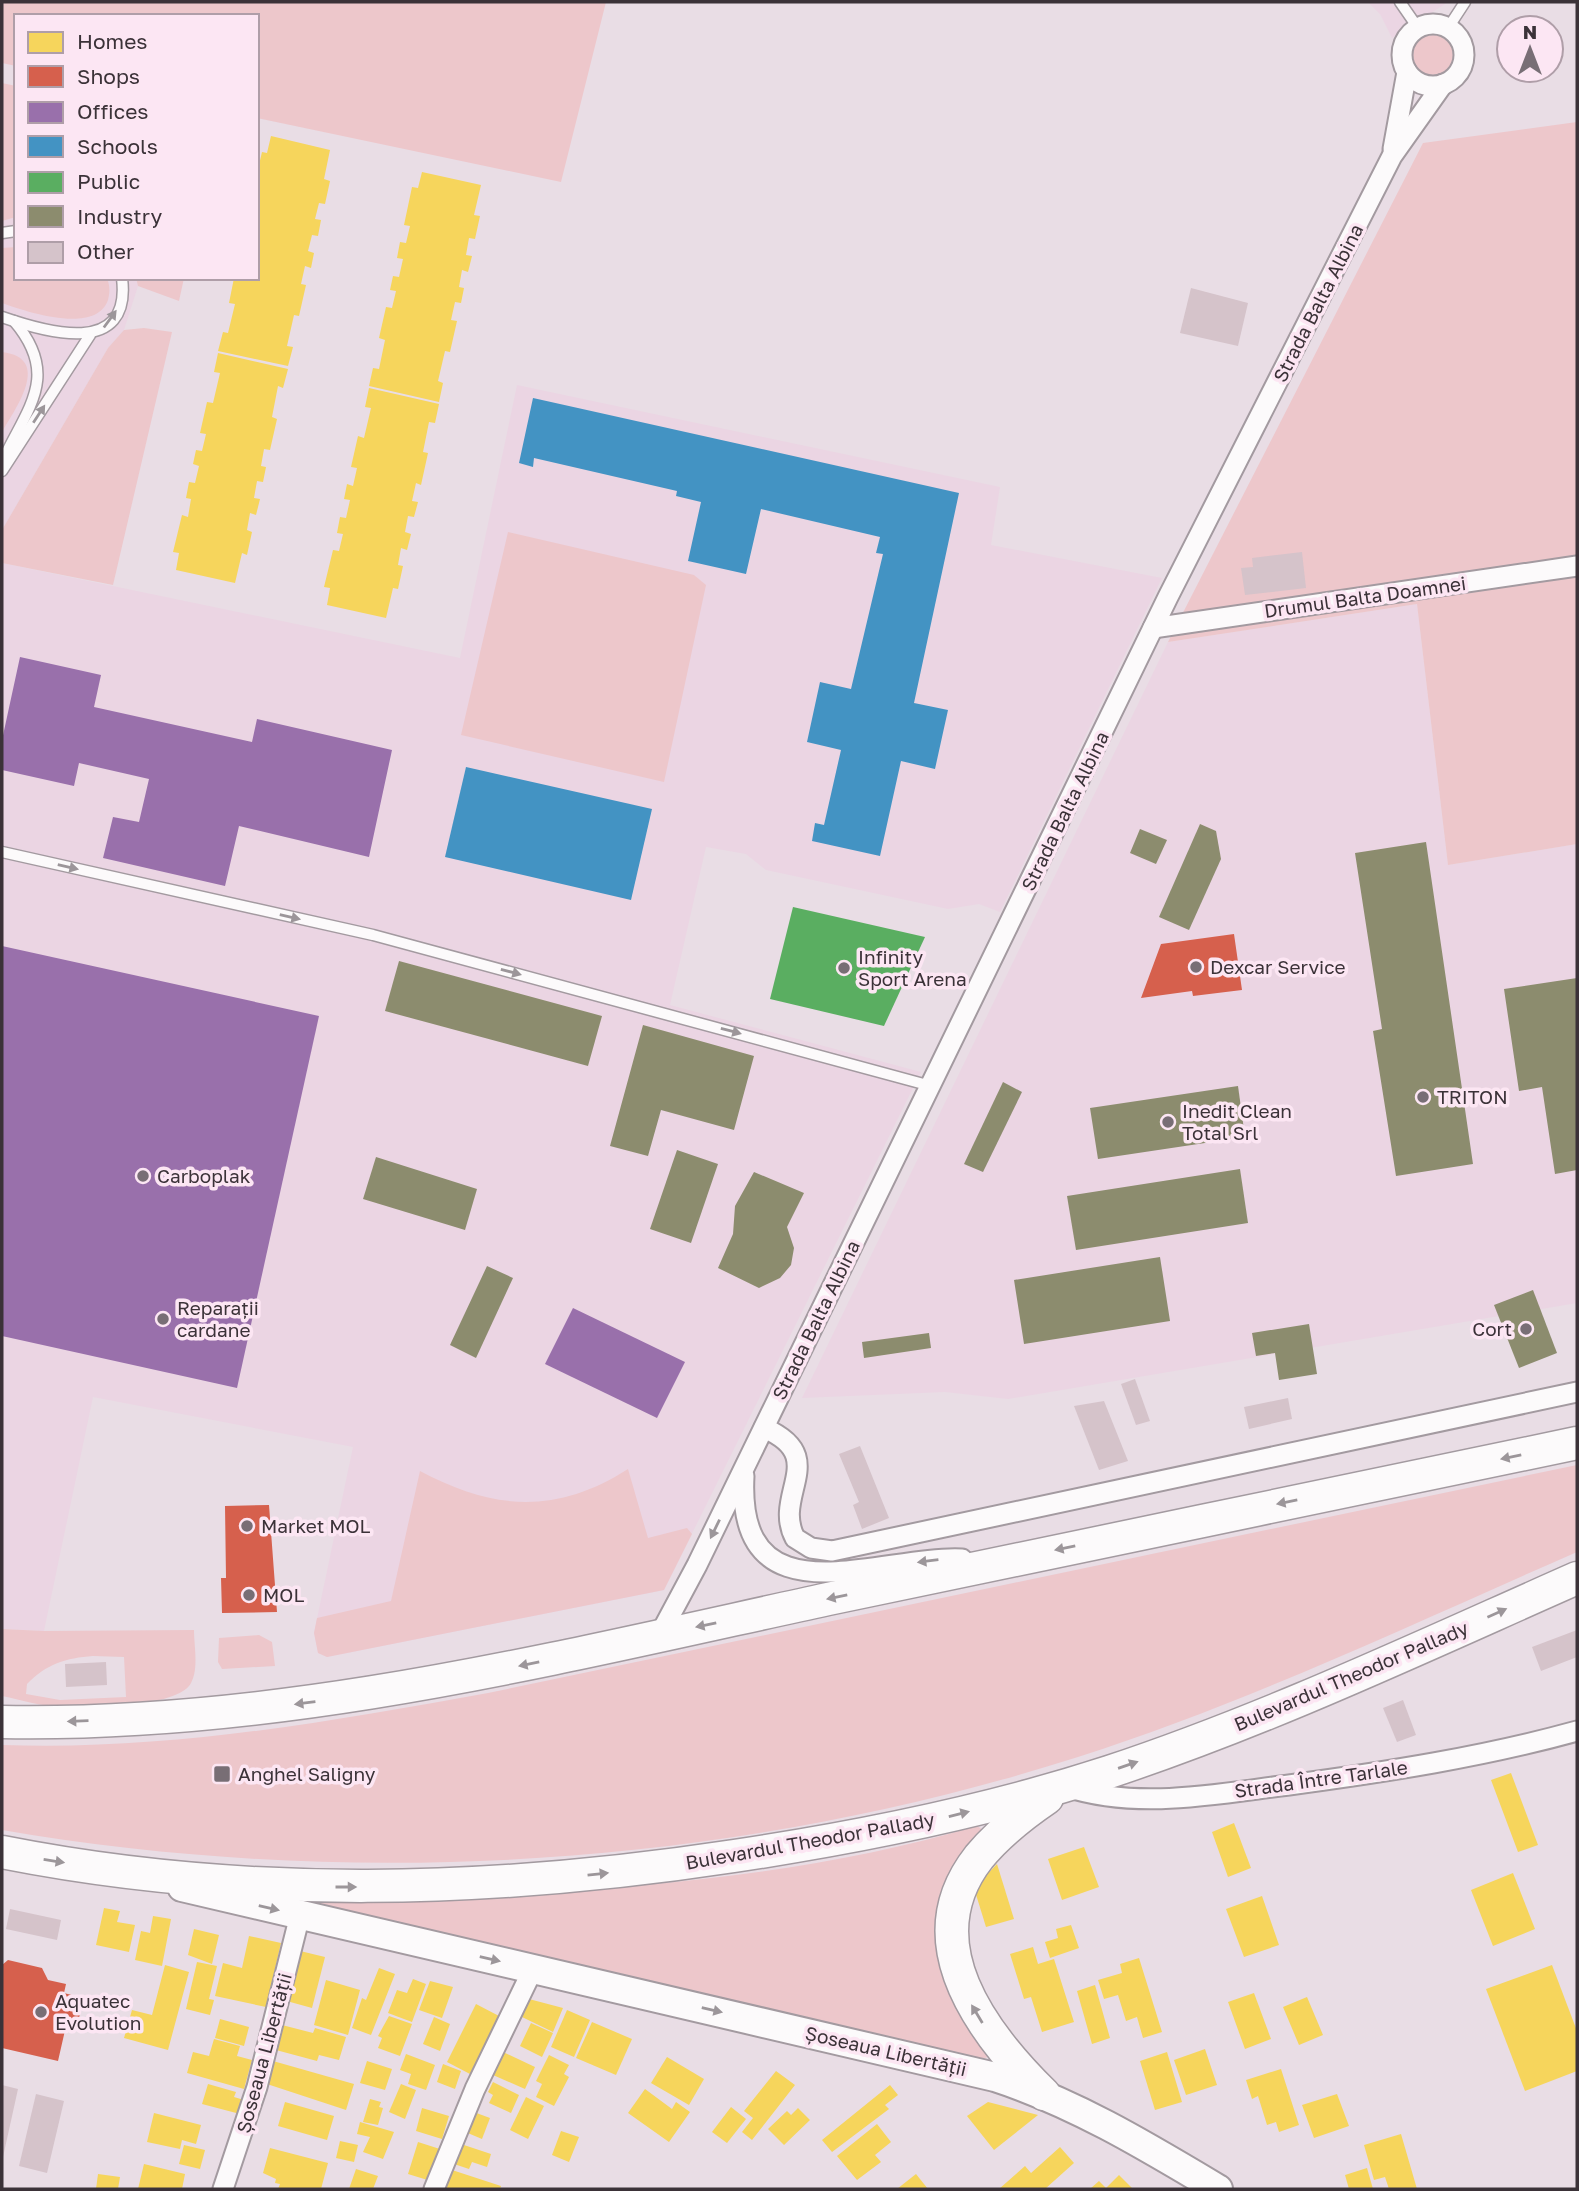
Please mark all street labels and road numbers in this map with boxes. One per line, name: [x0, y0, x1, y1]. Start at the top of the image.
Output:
street label: Strada Balta Albina: [1268, 220, 1367, 386]
street label: Drumul Balta Doamnei: [1262, 571, 1467, 622]
street label: Strada Balta Albina: [1016, 727, 1113, 894]
street label: Strada Balta Albina: [767, 1236, 864, 1403]
street label: Bulevardul Theodor Pallady: [1230, 1616, 1472, 1735]
street label: Strada Între Tarlale: [1233, 1755, 1409, 1802]
street label: Bulevardul Theodor Pallady: [684, 1807, 936, 1874]
street label: Șoseaua Libertății: [231, 1970, 296, 2135]
street label: Șoseaua Libertății: [803, 2021, 969, 2080]

